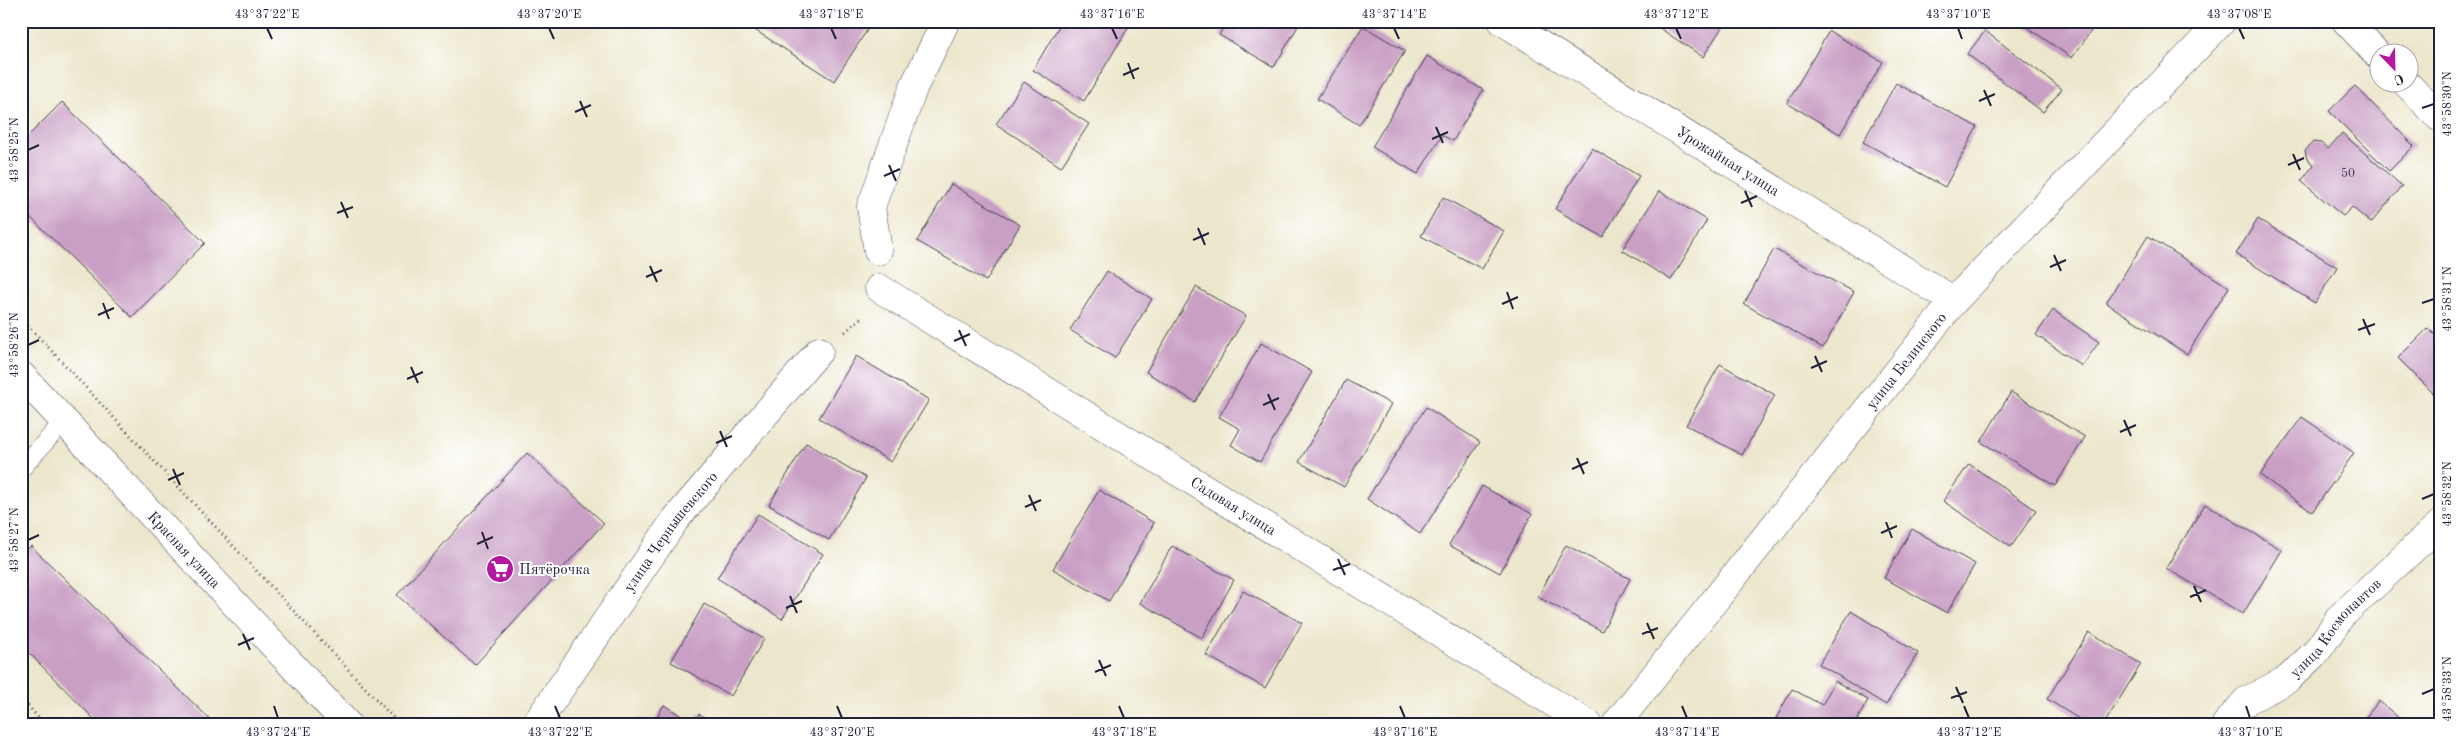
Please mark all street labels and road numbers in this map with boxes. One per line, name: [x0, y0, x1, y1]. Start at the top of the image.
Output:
street label: Урожайная улица: [1673, 125, 1782, 200]
street label: улица Белинского: [1865, 311, 1950, 413]
street label: улица Чернышевского: [622, 470, 721, 595]
street label: Садовая улица: [1187, 475, 1278, 539]
street label: Красная улица: [144, 509, 223, 592]
street label: улица Космонавтов: [2288, 577, 2385, 681]

